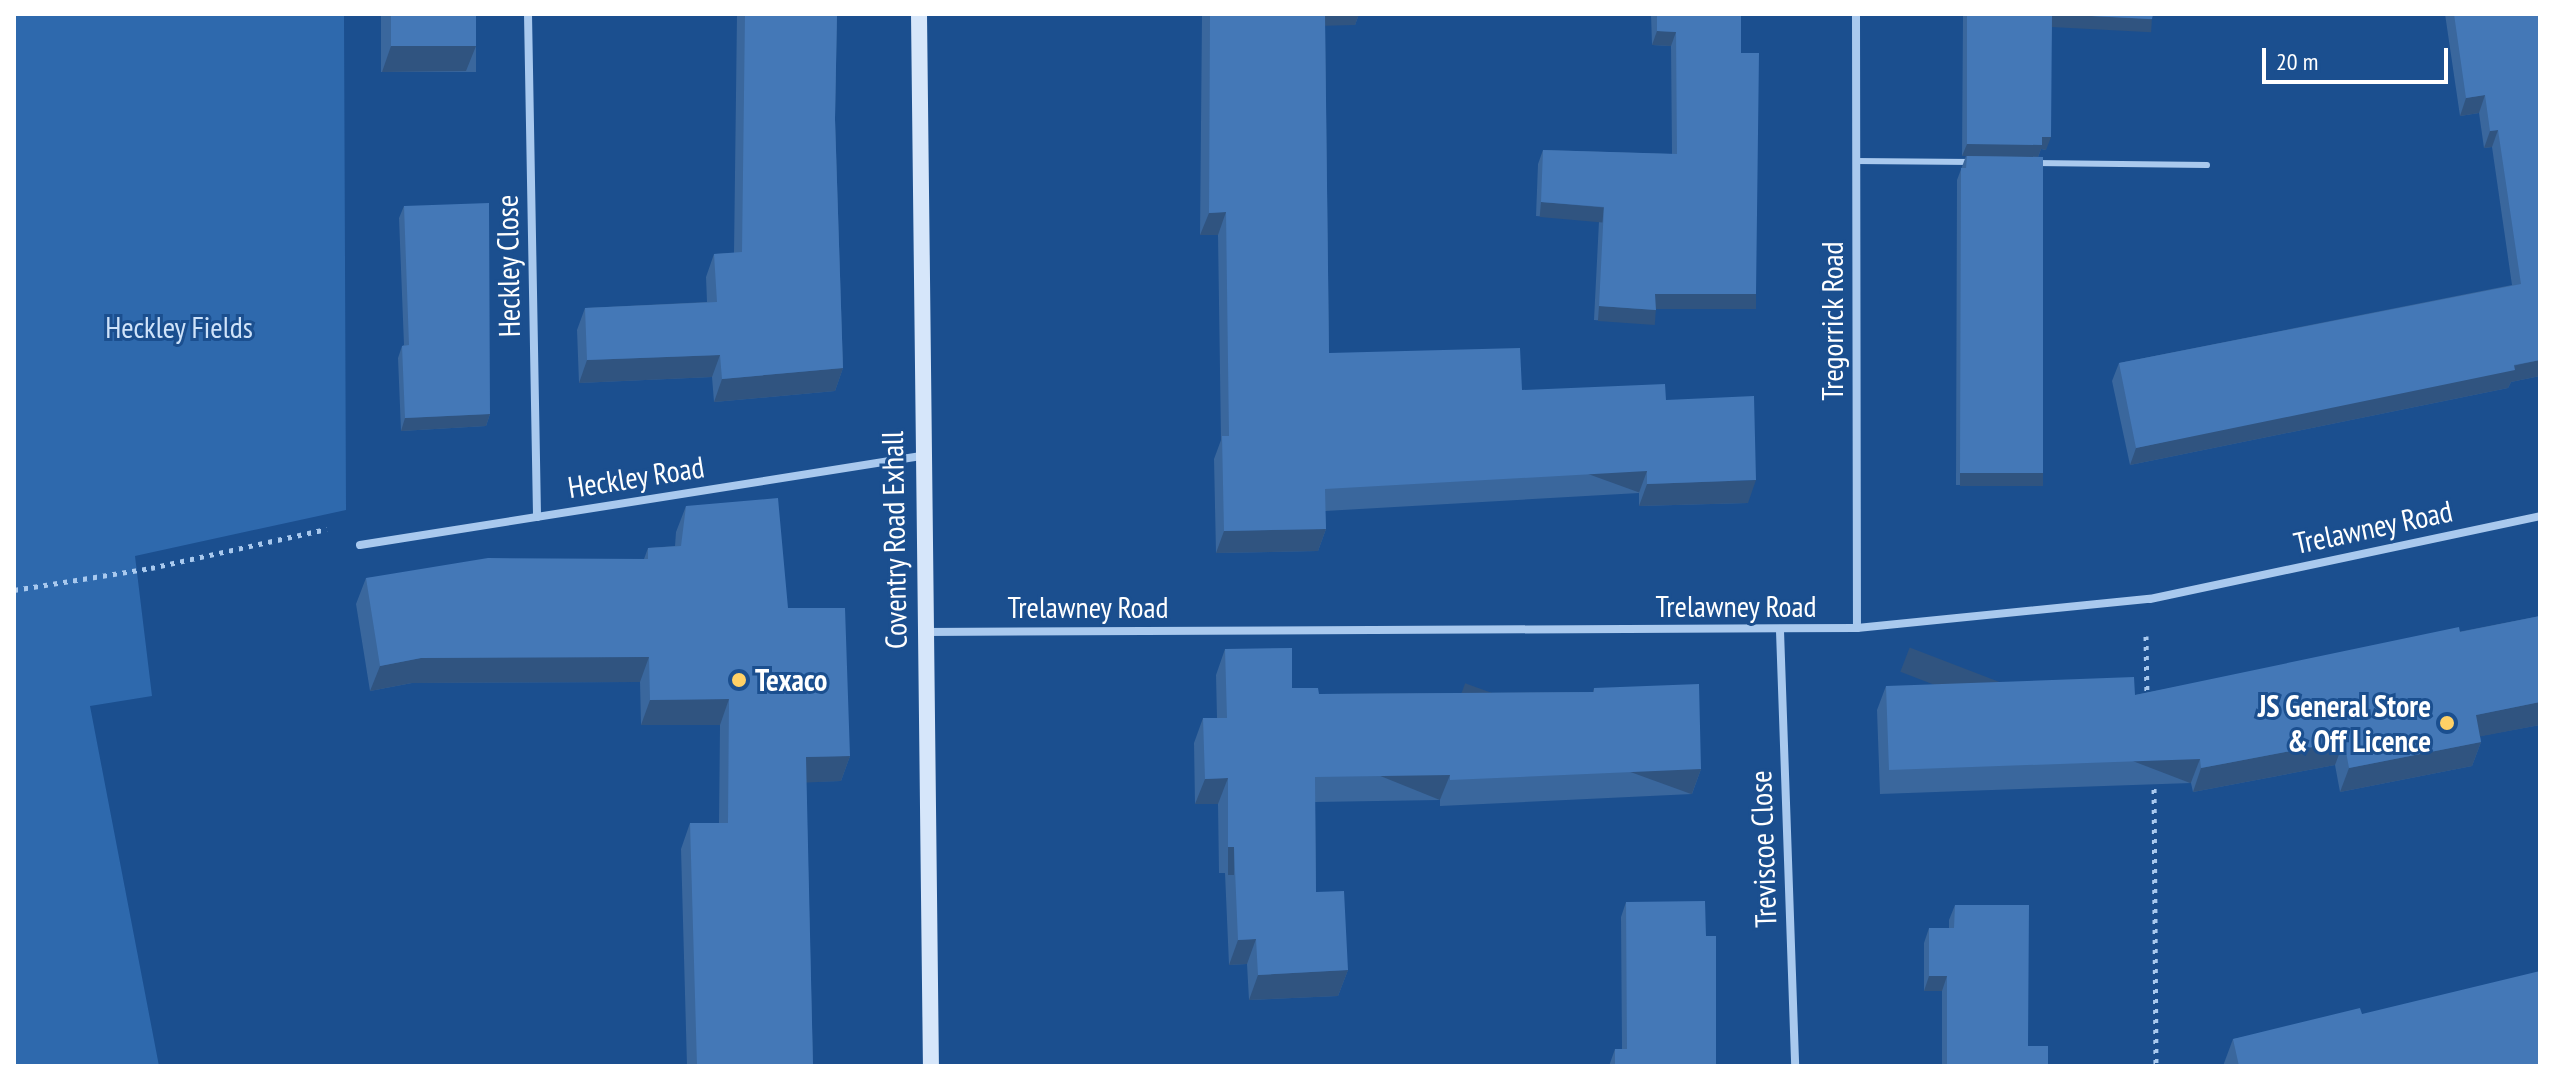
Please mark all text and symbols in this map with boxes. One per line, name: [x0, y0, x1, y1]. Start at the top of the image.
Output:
scale bar: [2266, 32, 2452, 82]
text: 20 m: [2276, 46, 2318, 77]
street label: Heckley Close: [489, 194, 527, 338]
street label: Tregorrick Road: [1814, 241, 1850, 401]
park label: Heckley Fields: [105, 309, 253, 345]
street label: Coventry Road Exhall: [874, 430, 914, 650]
street label: Heckley Road: [565, 448, 707, 506]
street label: Trelawney Road: [2290, 493, 2456, 561]
street label: Trelawney Road: [1655, 588, 1817, 624]
street label: Trelawney Road: [1007, 589, 1169, 625]
place label: Texaco: [755, 662, 827, 698]
marker: Texaco: [730, 671, 748, 689]
place label: JS General Store & Off Licence: [2257, 688, 2431, 758]
marker: JS General Store & Off Licence: [2438, 714, 2456, 732]
street label: Treviscoe Close: [1742, 770, 1784, 928]

